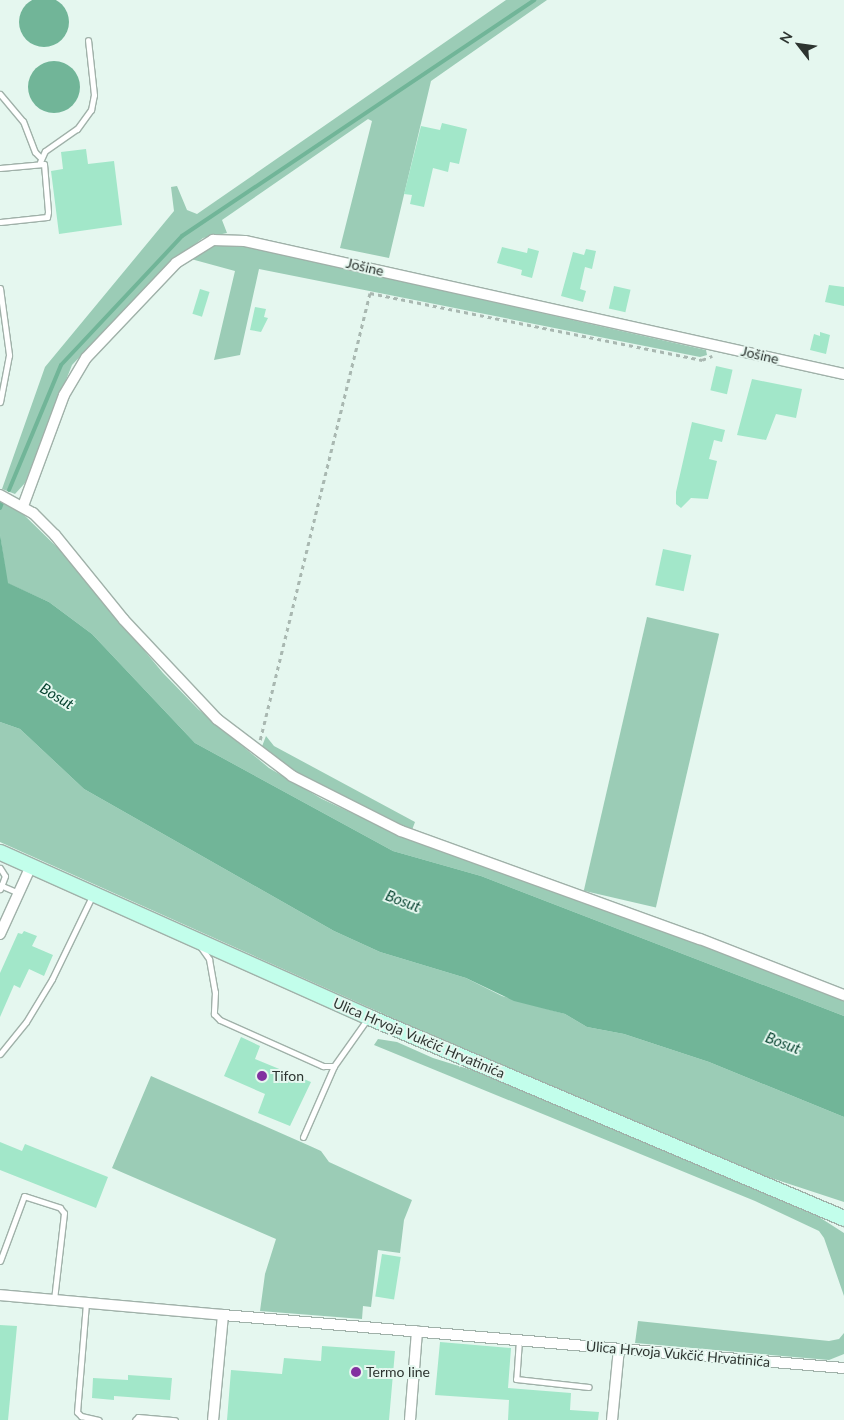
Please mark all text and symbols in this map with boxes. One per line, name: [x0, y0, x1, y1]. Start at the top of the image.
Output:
north arrow: [774, 20, 824, 70]
text: N: [776, 28, 796, 46]
street label: Jošine: [344, 255, 386, 279]
street label: Jošine: [739, 343, 781, 367]
water label: Bosut: [37, 679, 77, 713]
water label: Bosut: [383, 886, 423, 916]
street label: Ulica Hrvoja Vukčić Hrvatinića: [330, 994, 508, 1082]
water label: Bosut: [763, 1028, 803, 1058]
place label: Tifon: [272, 1068, 304, 1084]
marker: Tifon: [256, 1070, 268, 1082]
street label: Ulica Hrvoja Vukčić Hrvatinića: [585, 1338, 771, 1370]
place label: Termo line: [366, 1364, 430, 1380]
marker: Termo line: [350, 1366, 362, 1378]

